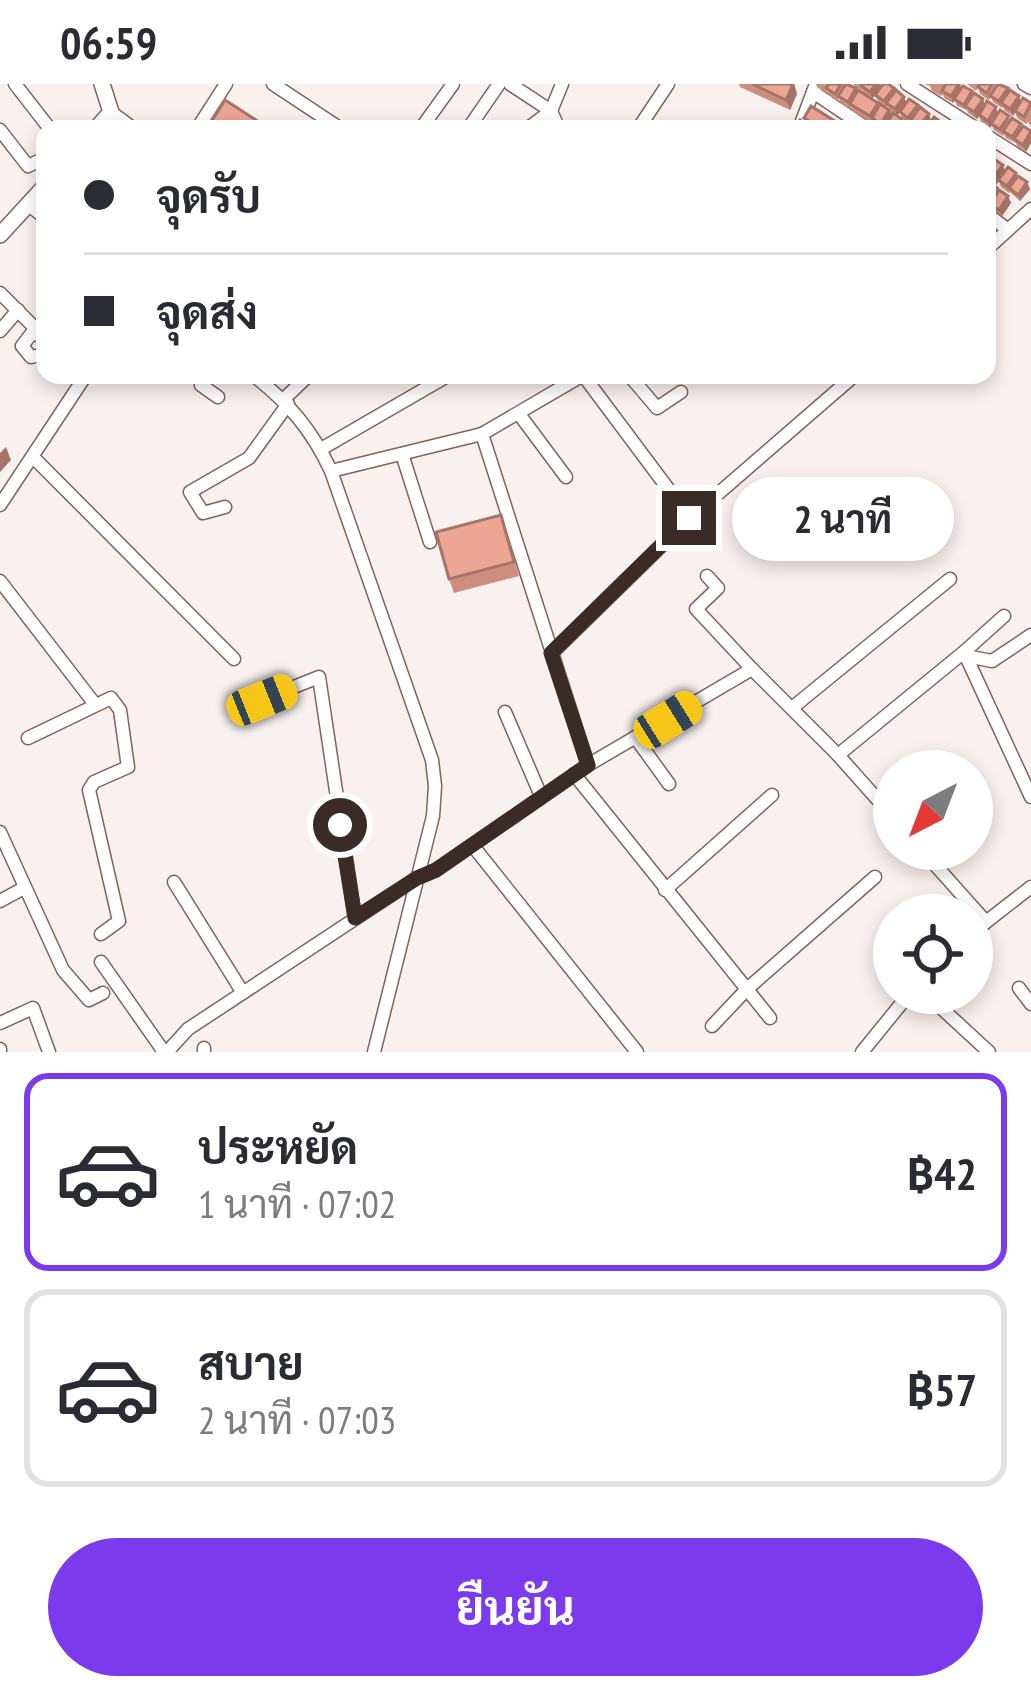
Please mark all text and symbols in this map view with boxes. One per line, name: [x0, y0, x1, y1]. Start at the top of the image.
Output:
text: 06:59: [60, 13, 157, 71]
text: จุดรับ: [156, 167, 261, 225]
text: จุดส่ง: [156, 283, 258, 341]
callout: 2 นาที: [731, 476, 953, 560]
route end: [662, 491, 716, 545]
text: 2 นาที: [794, 493, 892, 544]
car: [222, 670, 302, 730]
car: [628, 686, 708, 754]
north arrow: [873, 750, 993, 870]
map controls: [873, 750, 993, 1014]
route start: [313, 798, 367, 852]
button: locate: [873, 894, 993, 1014]
icon: car: [54, 1118, 162, 1226]
text: ประหยัด: [198, 1118, 358, 1176]
text: ฿42: [907, 1144, 977, 1202]
text: 1 นาที · 07:02: [198, 1178, 396, 1229]
icon: car: [54, 1334, 162, 1442]
text: สบาย: [198, 1334, 304, 1392]
text: ฿57: [907, 1360, 977, 1418]
text: 2 นาที · 07:03: [198, 1394, 396, 1445]
button: ยืนยัน: [48, 1538, 983, 1676]

